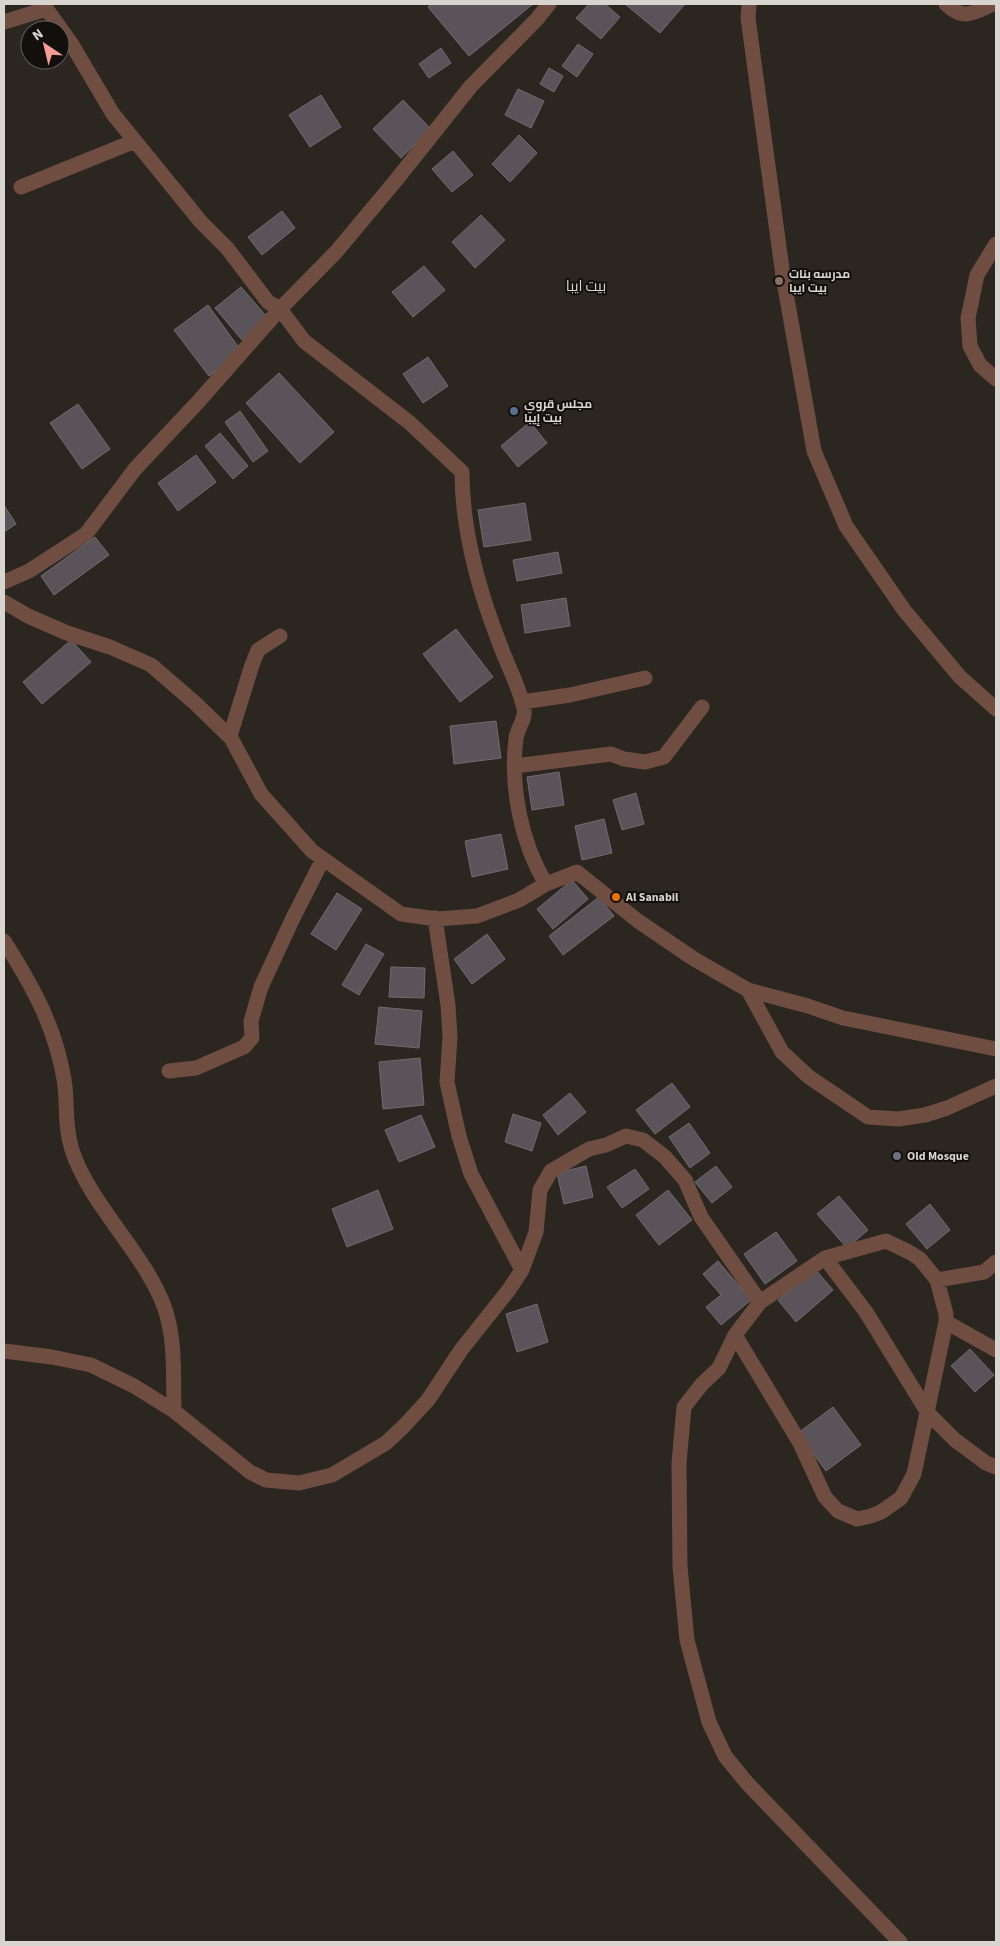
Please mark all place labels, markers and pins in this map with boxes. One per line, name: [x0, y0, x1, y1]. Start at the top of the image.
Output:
place label: مدرسه بنات بيت ايبا: [789, 266, 850, 297]
marker: مدرسه بنات بيت ايبا: [773, 275, 785, 287]
place label: مجلس قروي بيت إيبا: [524, 396, 592, 427]
marker: مجلس قروي بيت إيبا: [508, 405, 520, 417]
place label: Al Sanabil: [625, 889, 679, 906]
marker: Al Sanabil: [610, 891, 622, 903]
place label: Old Mosque: [907, 1148, 969, 1165]
marker: Old Mosque: [891, 1150, 903, 1162]

